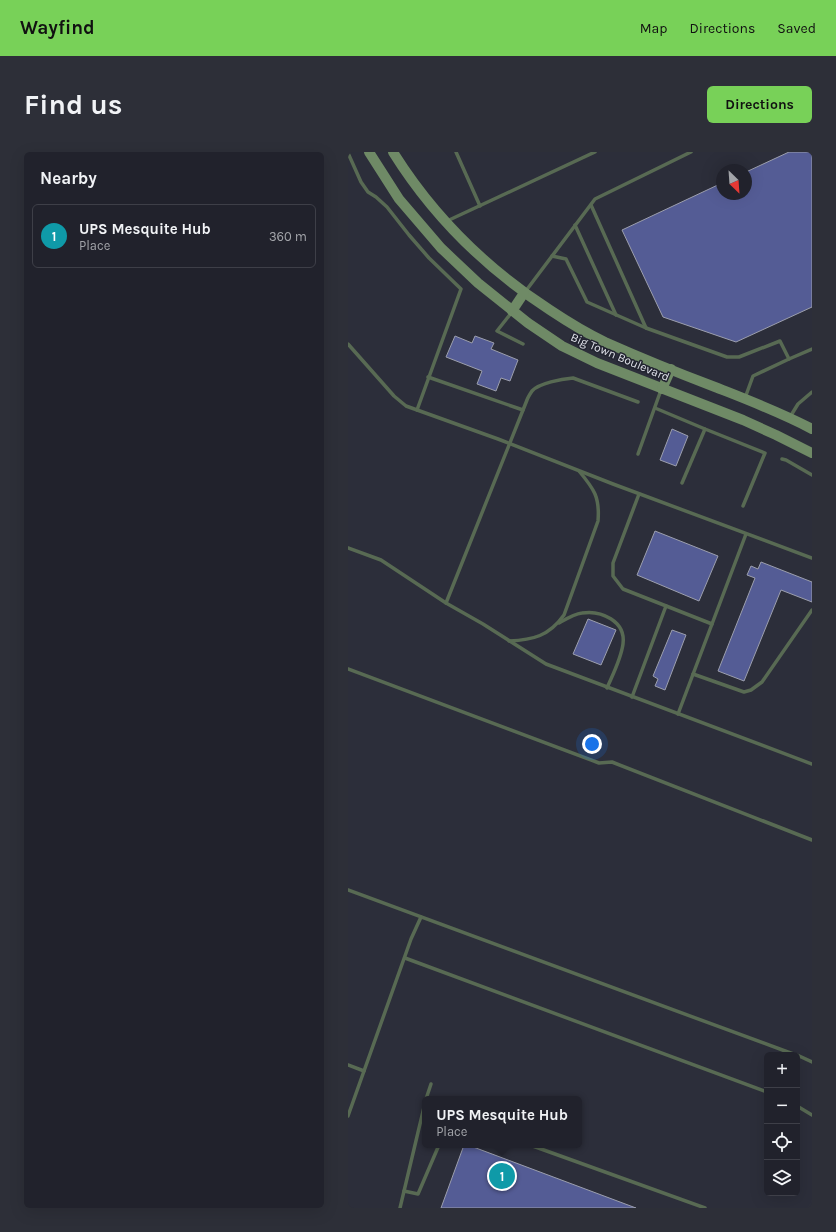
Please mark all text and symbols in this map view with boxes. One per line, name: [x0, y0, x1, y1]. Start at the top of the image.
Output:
text: Wayfind: [20, 17, 95, 39]
text: Map: [640, 20, 668, 37]
text: Directions: [690, 20, 755, 37]
text: Saved: [777, 20, 816, 37]
button: Directions: [707, 86, 812, 123]
text: Find us: [24, 88, 123, 121]
north arrow: [716, 164, 752, 200]
text: Nearby: [40, 168, 97, 188]
text: UPS Mesquite Hub: [79, 220, 211, 238]
text: 1: [52, 229, 56, 244]
text: 360 m: [269, 229, 307, 244]
text: Place: [79, 238, 110, 253]
street label: Big Town Boulevard: [568, 330, 672, 384]
your location: [582, 734, 602, 754]
map controls: [764, 1052, 800, 1196]
button: +: [764, 1052, 800, 1088]
button: −: [764, 1088, 800, 1124]
popup: [422, 1096, 582, 1148]
text: UPS Mesquite Hub: [436, 1106, 568, 1124]
text: Place: [436, 1124, 468, 1139]
button: locate: [764, 1124, 800, 1160]
button: layers: [764, 1160, 800, 1196]
pin: 1: [489, 1161, 515, 1191]

